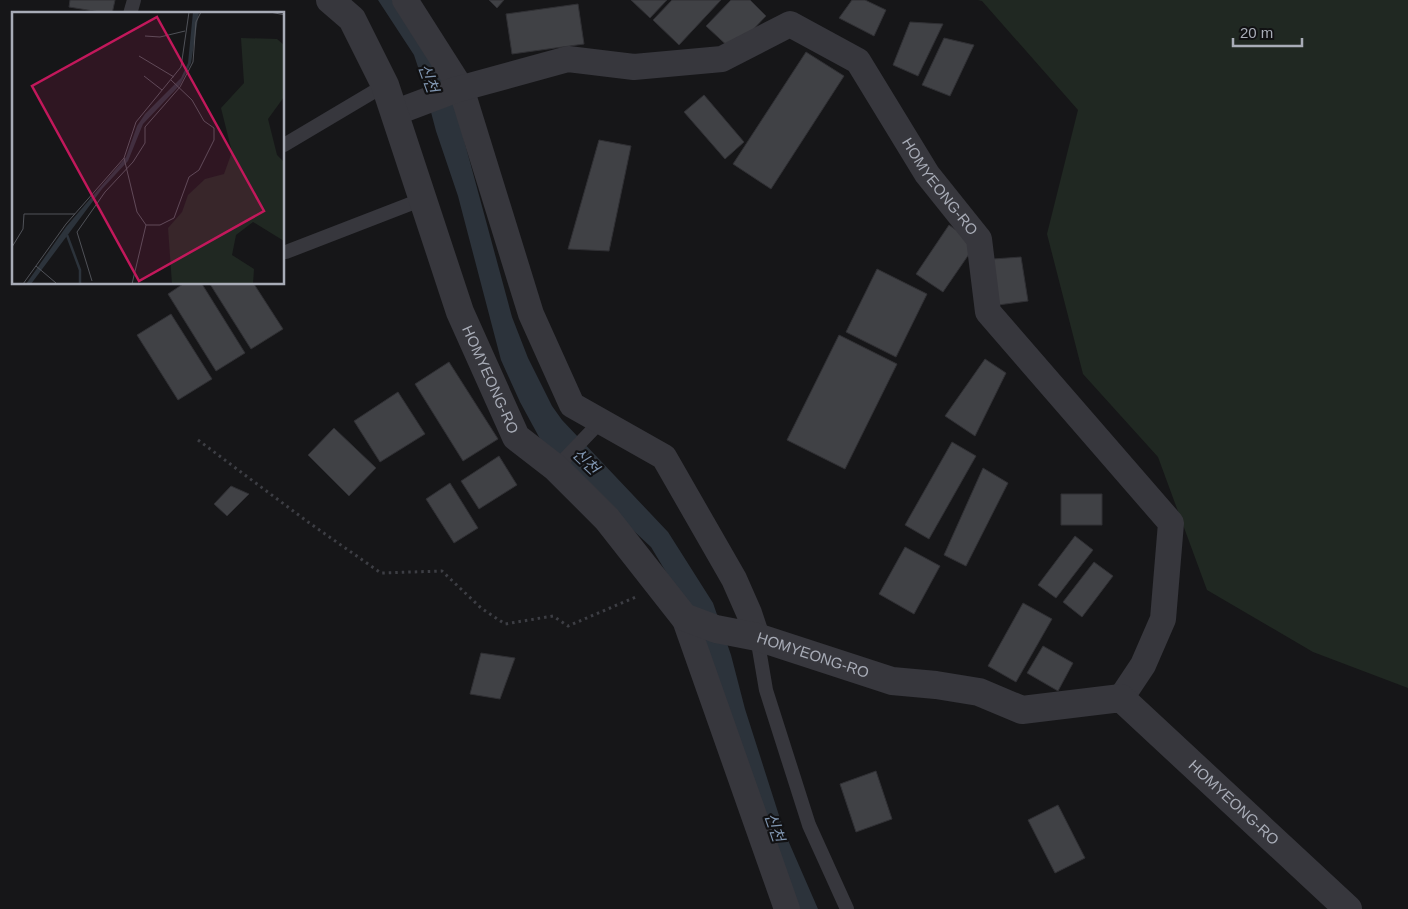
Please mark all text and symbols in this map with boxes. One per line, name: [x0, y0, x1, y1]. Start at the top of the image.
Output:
inset map: [12, 12, 285, 285]
scale bar: [1233, 15, 1302, 47]
text: 20 m: [1240, 24, 1273, 41]
water label: 신천: [416, 61, 442, 97]
street label: HOMYEONG-RO: [899, 134, 981, 238]
street label: HOMYEONG-RO: [459, 323, 522, 436]
water label: 신천: [569, 445, 604, 479]
street label: HOMYEONG-RO: [755, 629, 871, 681]
street label: HOMYEONG-RO: [1185, 756, 1282, 848]
water label: 신천: [762, 810, 788, 846]

